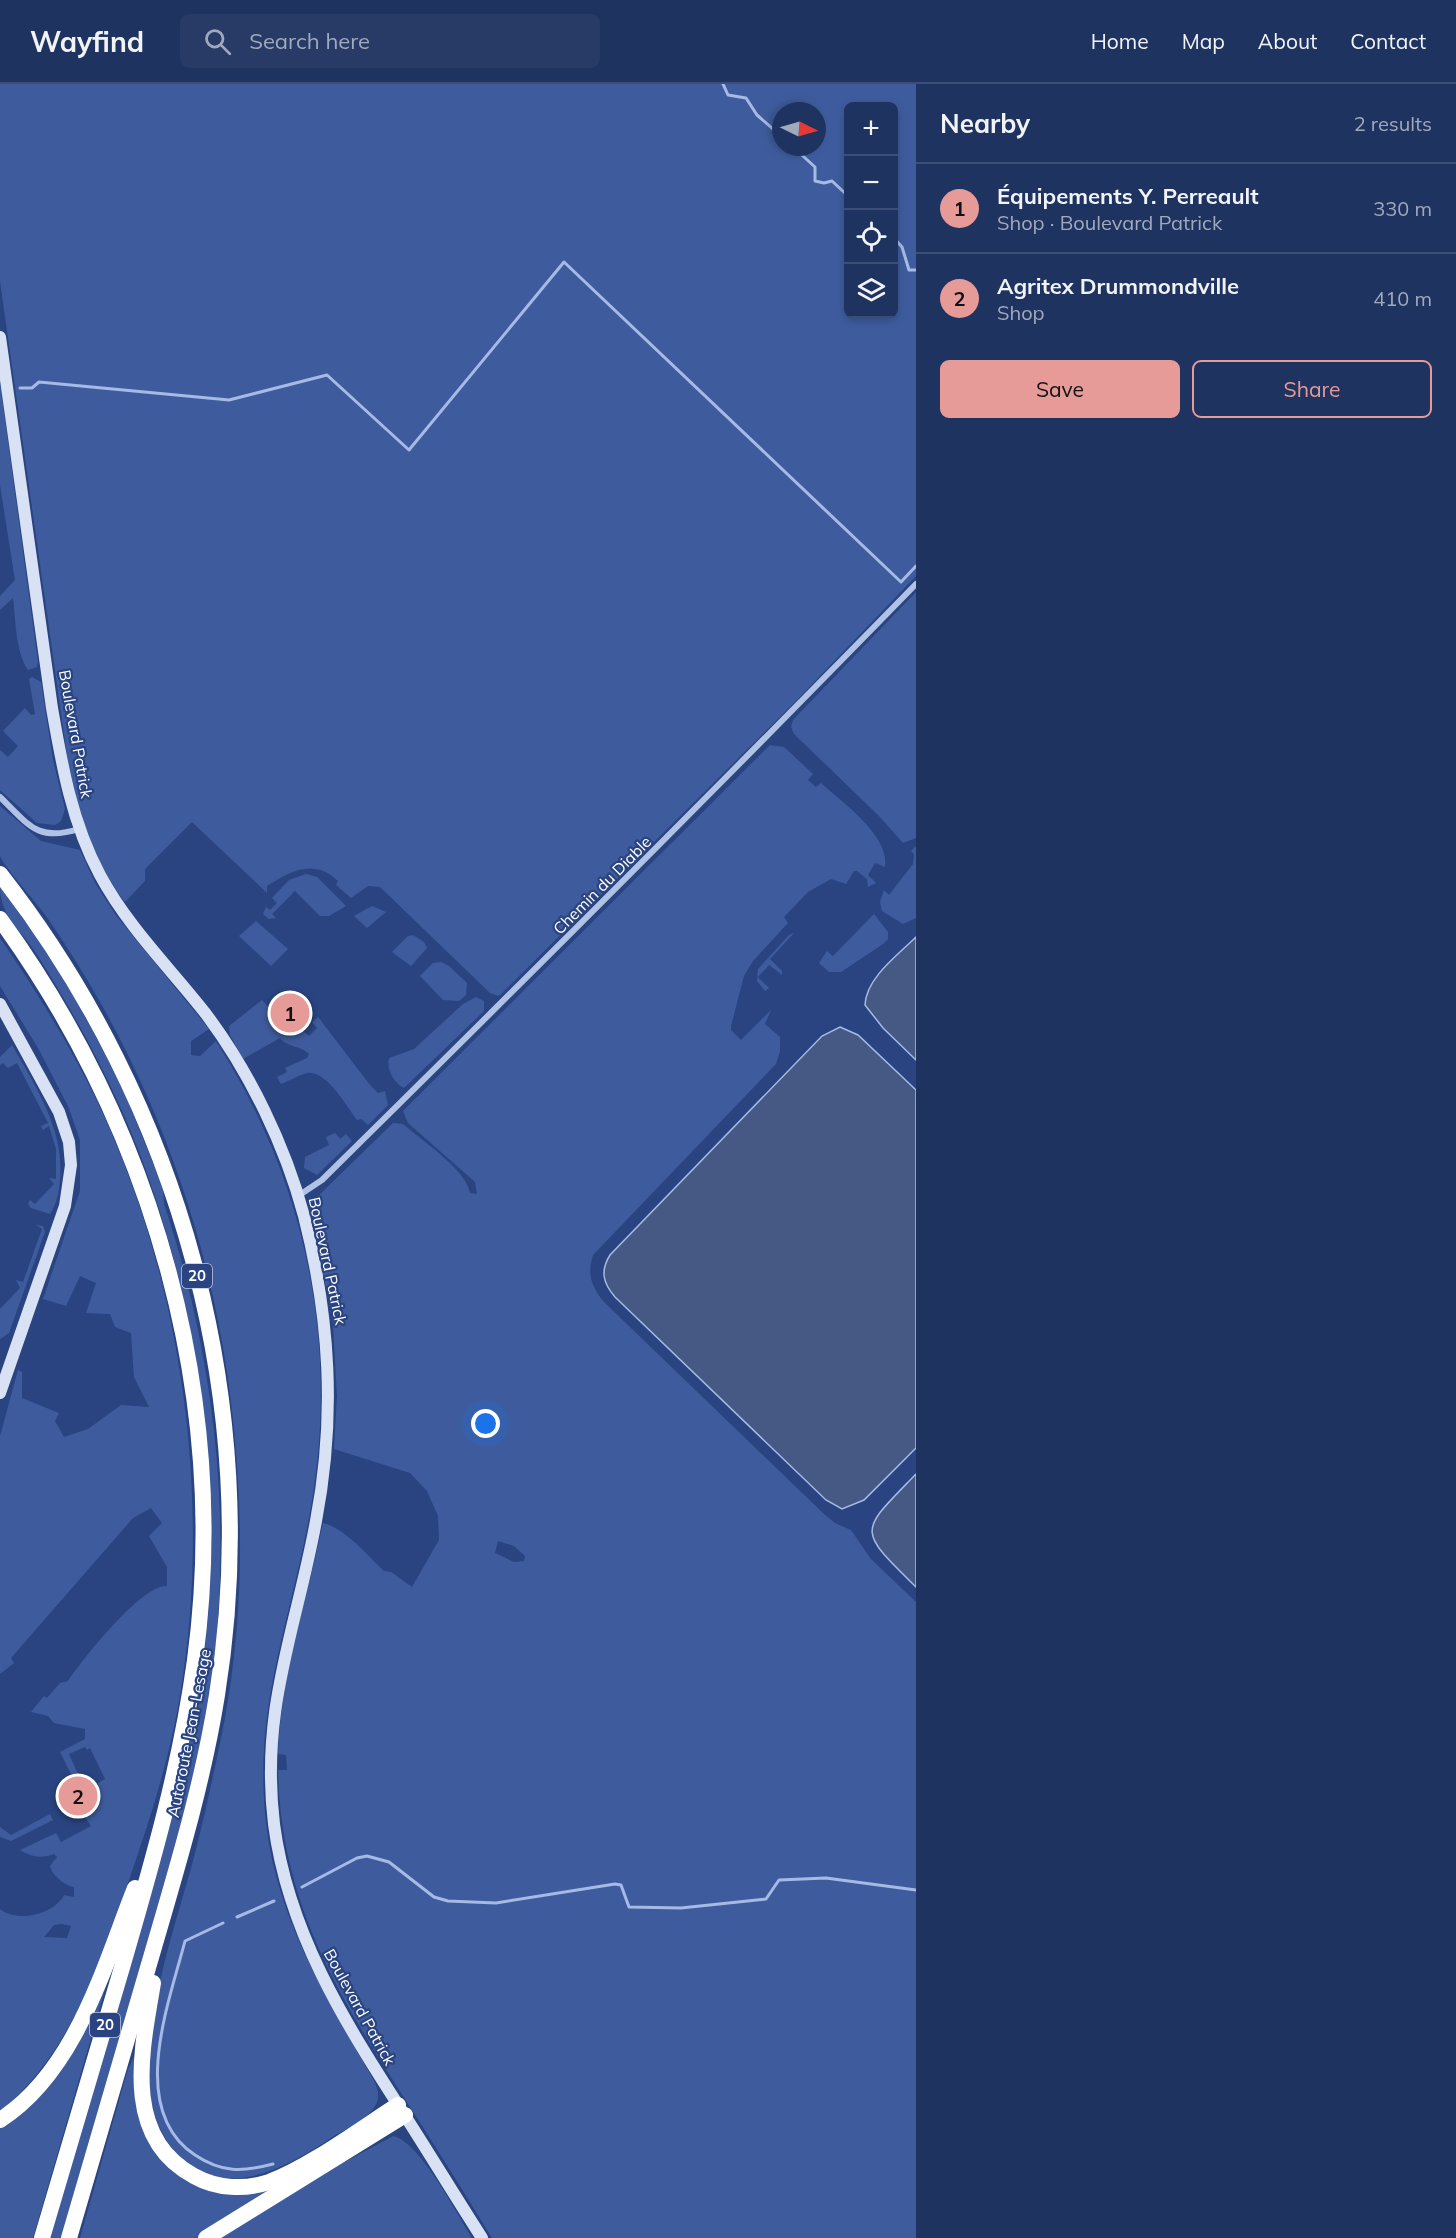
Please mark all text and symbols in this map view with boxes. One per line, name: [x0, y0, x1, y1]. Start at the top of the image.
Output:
search box: [180, 14, 600, 68]
text: Wayfind: [30, 24, 144, 59]
icon: search: [201, 25, 234, 58]
text: Search here: [249, 27, 370, 55]
text: Home: [1091, 28, 1149, 54]
text: Map: [1182, 28, 1225, 54]
text: About: [1258, 28, 1317, 54]
text: Contact: [1350, 28, 1426, 54]
north arrow: [772, 102, 826, 156]
map controls: [844, 102, 898, 318]
button: +: [844, 102, 898, 156]
text: Nearby: [940, 107, 1030, 140]
text: 2 results: [1354, 111, 1432, 136]
button: −: [844, 156, 898, 210]
text: Équipements Y. Perreault: [997, 182, 1259, 210]
text: 1: [954, 196, 966, 221]
text: 330 m: [1373, 196, 1432, 221]
button: locate: [844, 210, 898, 264]
text: Shop · Boulevard Patrick: [997, 210, 1222, 235]
button: layers: [844, 264, 898, 318]
text: Agritex Drummondville: [997, 272, 1239, 300]
text: 2: [954, 286, 966, 311]
text: 410 m: [1373, 286, 1432, 311]
text: Shop: [997, 300, 1045, 325]
button: Save: [940, 360, 1180, 418]
button: Share: [1192, 360, 1432, 418]
street label: Boulevard Patrick: [55, 668, 97, 801]
street label: Chemin du Diable: [549, 832, 655, 938]
pin: 1: [270, 990, 310, 1036]
street label: Boulevard Patrick: [305, 1195, 351, 1327]
road number: 20: [182, 1264, 212, 1288]
your location: [471, 1409, 500, 1438]
street label: Autoroute Jean-Lesage: [163, 1647, 215, 1819]
pin: 2: [58, 1774, 98, 1818]
street label: Boulevard Patrick: [320, 1945, 401, 2069]
road number: 20: [90, 2013, 120, 2037]

